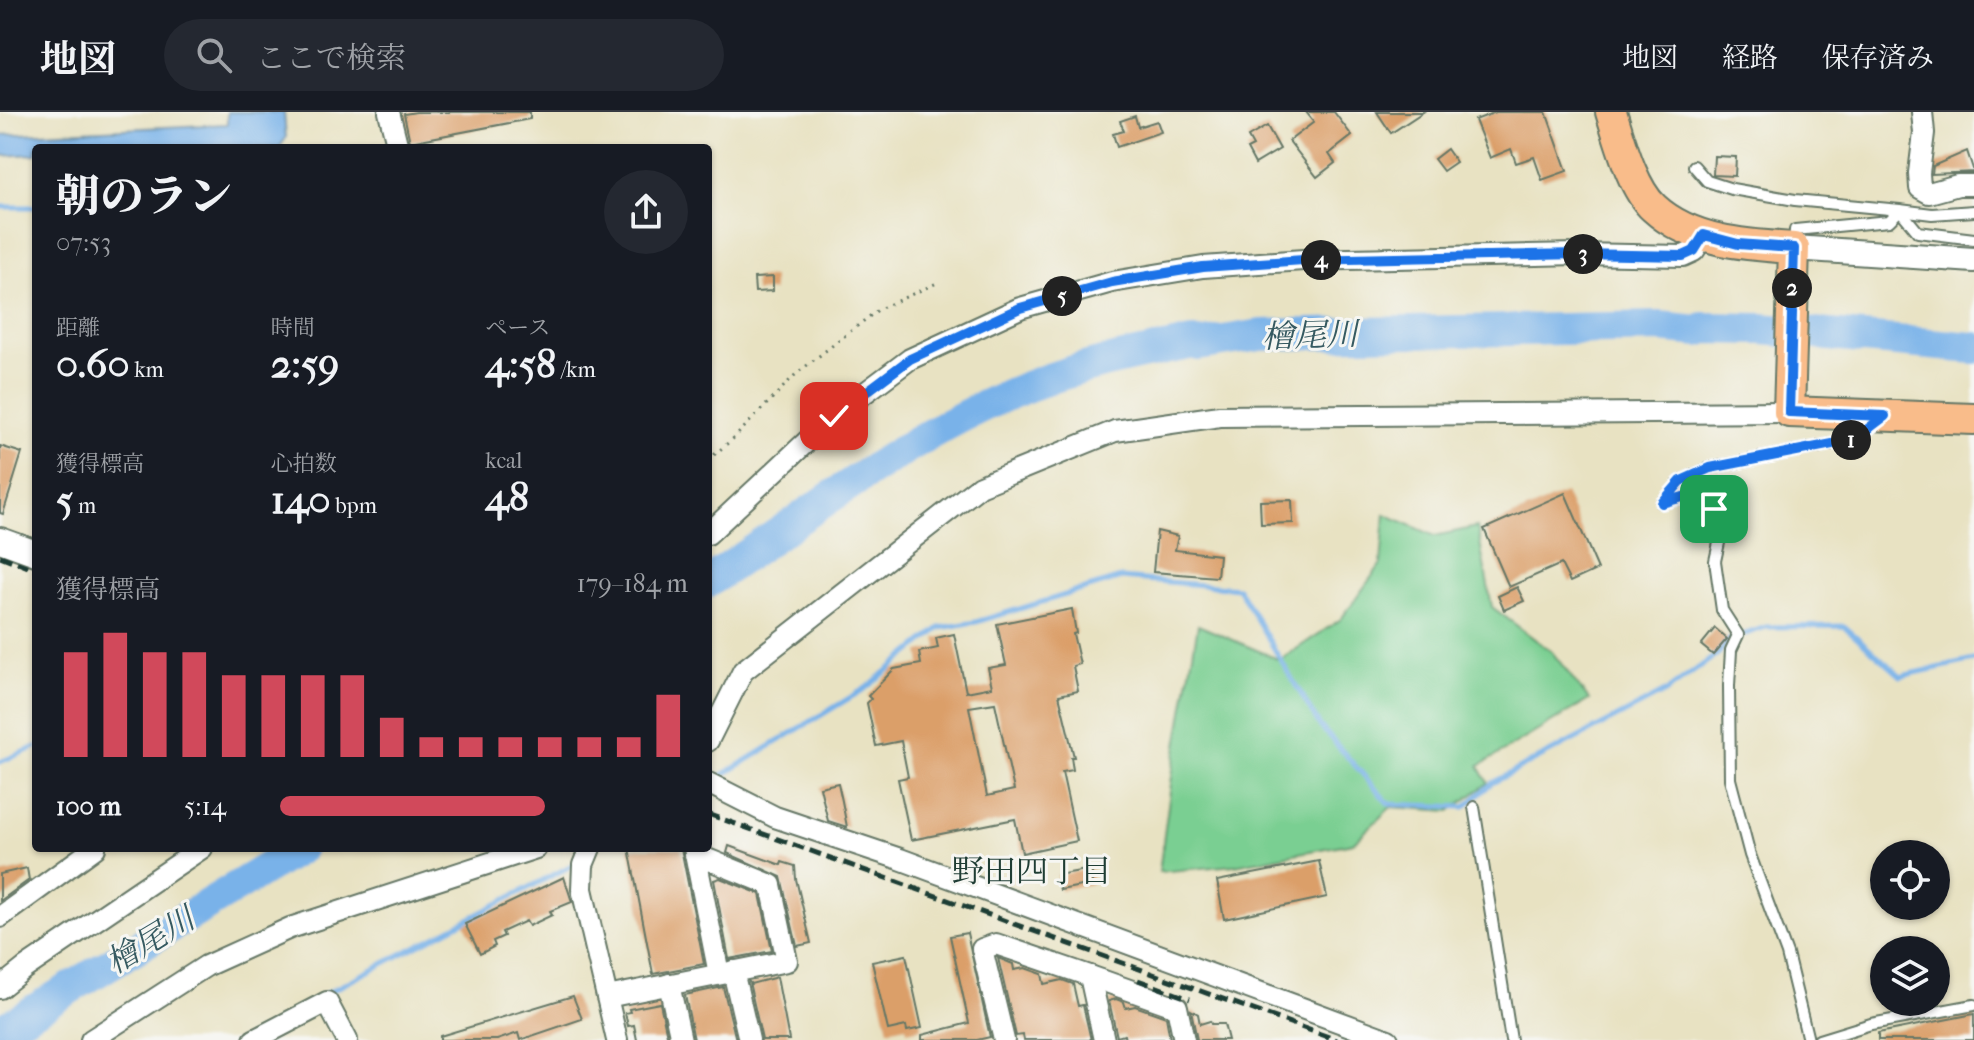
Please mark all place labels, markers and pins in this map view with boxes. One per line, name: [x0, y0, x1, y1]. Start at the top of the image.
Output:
pin: 3: [1563, 234, 1603, 274]
pin: 4: [1301, 240, 1341, 280]
pin: 2: [1772, 268, 1812, 308]
pin: 5: [1042, 276, 1082, 316]
pin: [800, 382, 868, 450]
pin: 1: [1831, 420, 1871, 460]
pin: [1680, 475, 1748, 543]

